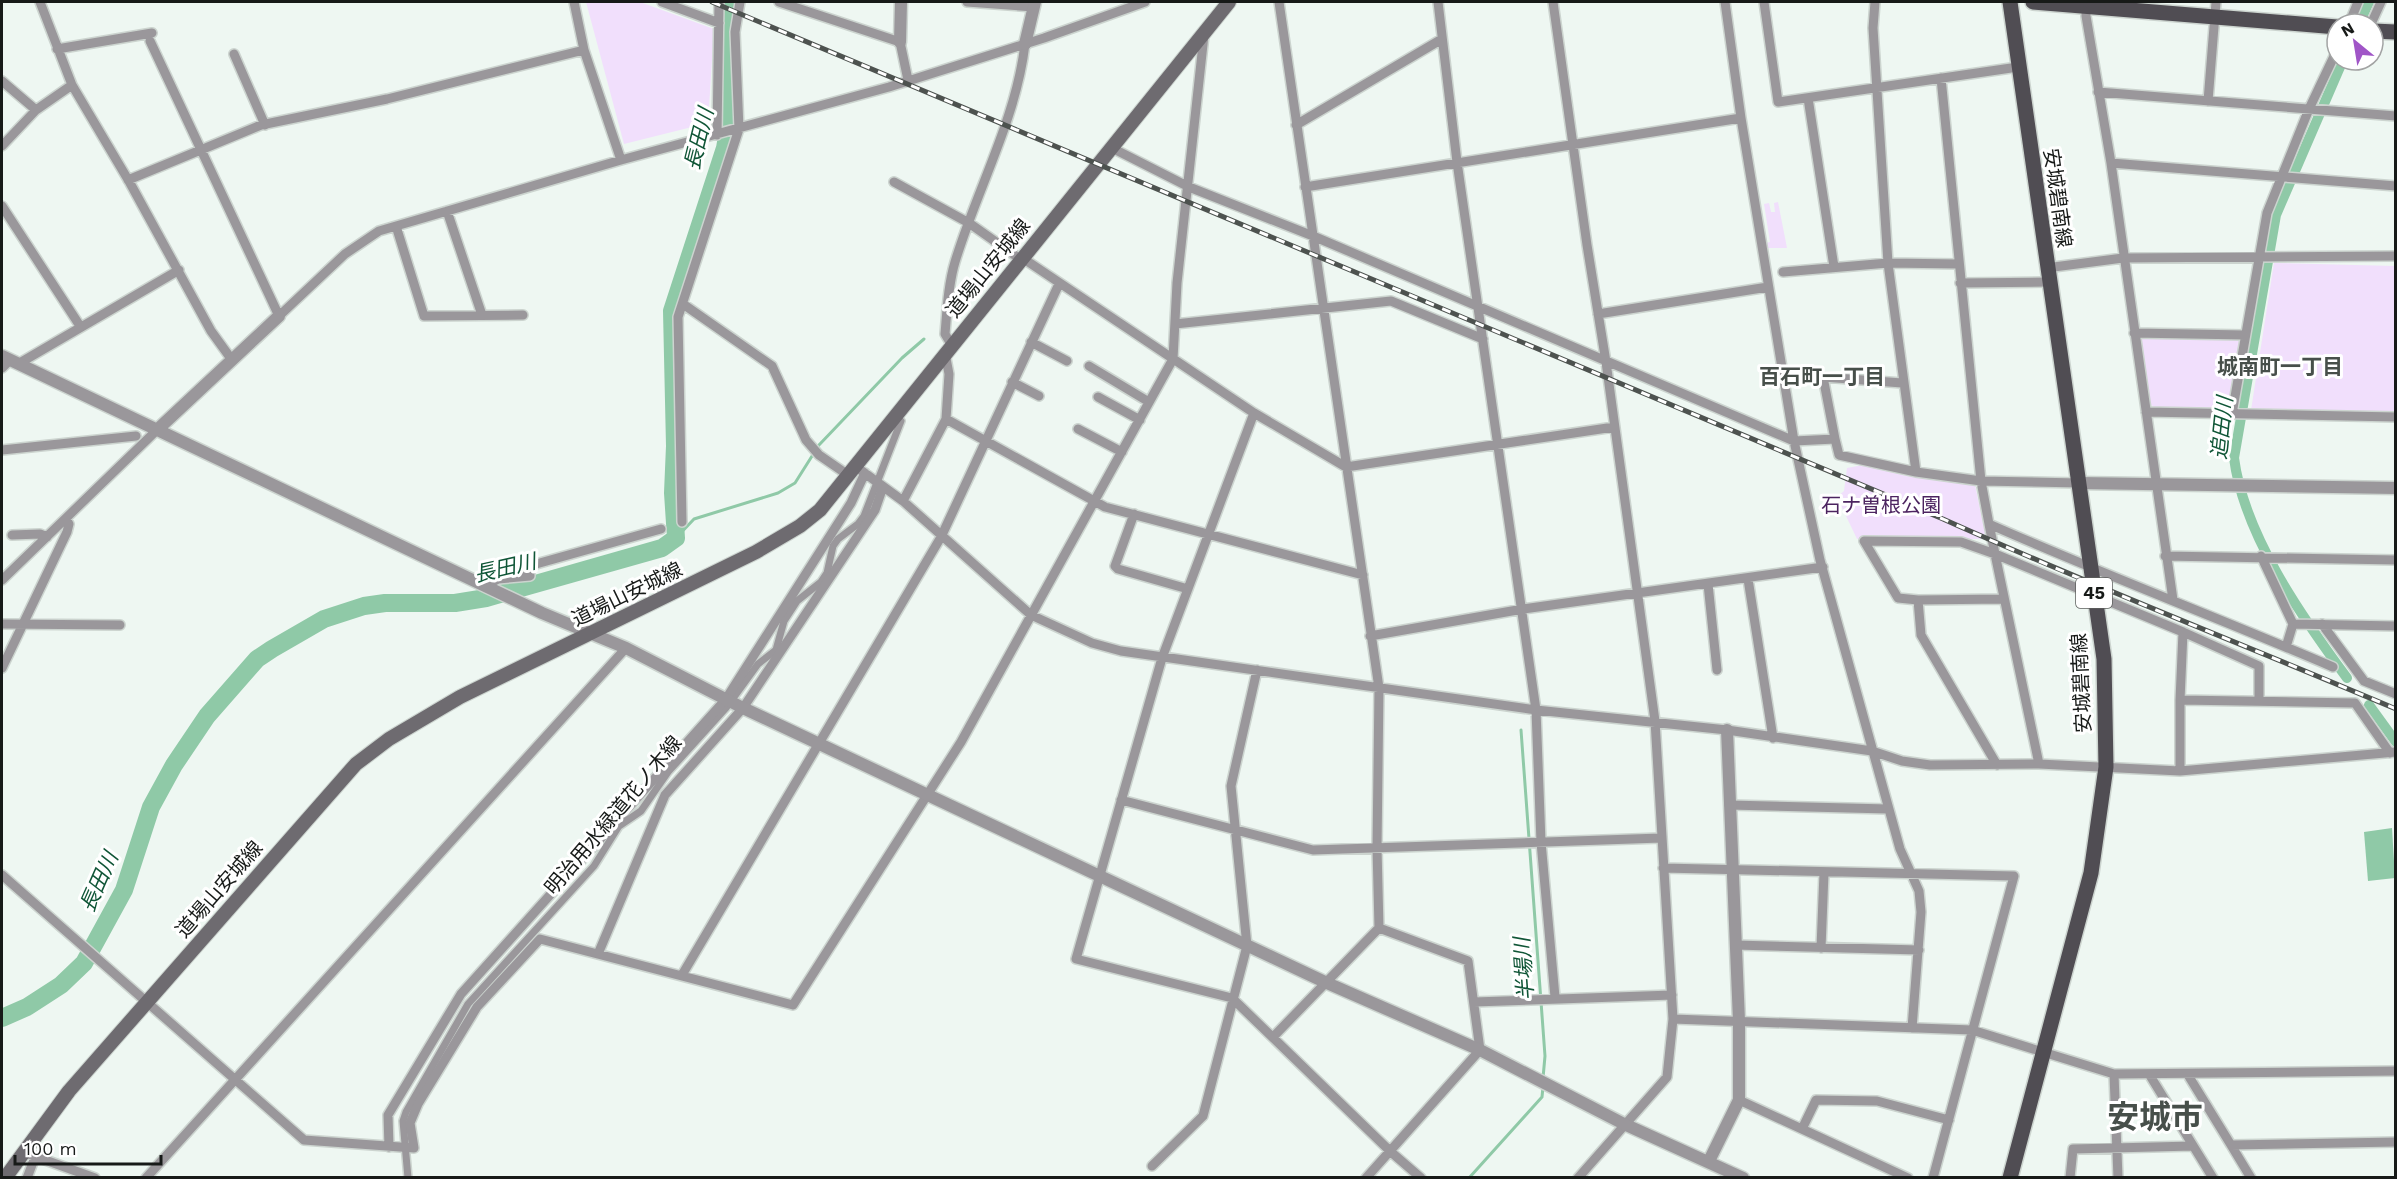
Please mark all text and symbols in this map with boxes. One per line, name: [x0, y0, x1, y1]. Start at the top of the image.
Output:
north arrow: [2325, 12, 2385, 72]
text: N: [2338, 18, 2358, 41]
water label: 長田川: [679, 103, 719, 172]
street label: 安城碧南線: [2039, 147, 2077, 249]
street label: 道場山安城線: [941, 214, 1035, 322]
district label: 城南町一丁目: [2217, 354, 2343, 379]
district label: 百石町一丁目: [1759, 364, 1885, 389]
water label: 追田川: [2206, 393, 2237, 461]
park label: 石ナ曽根公園: [1821, 493, 1941, 517]
water label: 長田川: [471, 548, 540, 587]
street label: 道場山安城線: [568, 557, 686, 631]
road number: 45: [2076, 578, 2112, 608]
street label: 安城碧南線: [2066, 632, 2096, 734]
street label: 明治用水緑道花ノ木線: [540, 731, 686, 899]
street label: 道場山安城線: [171, 836, 267, 942]
water label: 長田川: [74, 846, 124, 916]
water label: 半場川: [1509, 935, 1538, 1001]
district label: 安城市: [2107, 1098, 2203, 1136]
scale bar: [15, 1128, 160, 1166]
text: 100 m: [24, 1138, 77, 1159]

